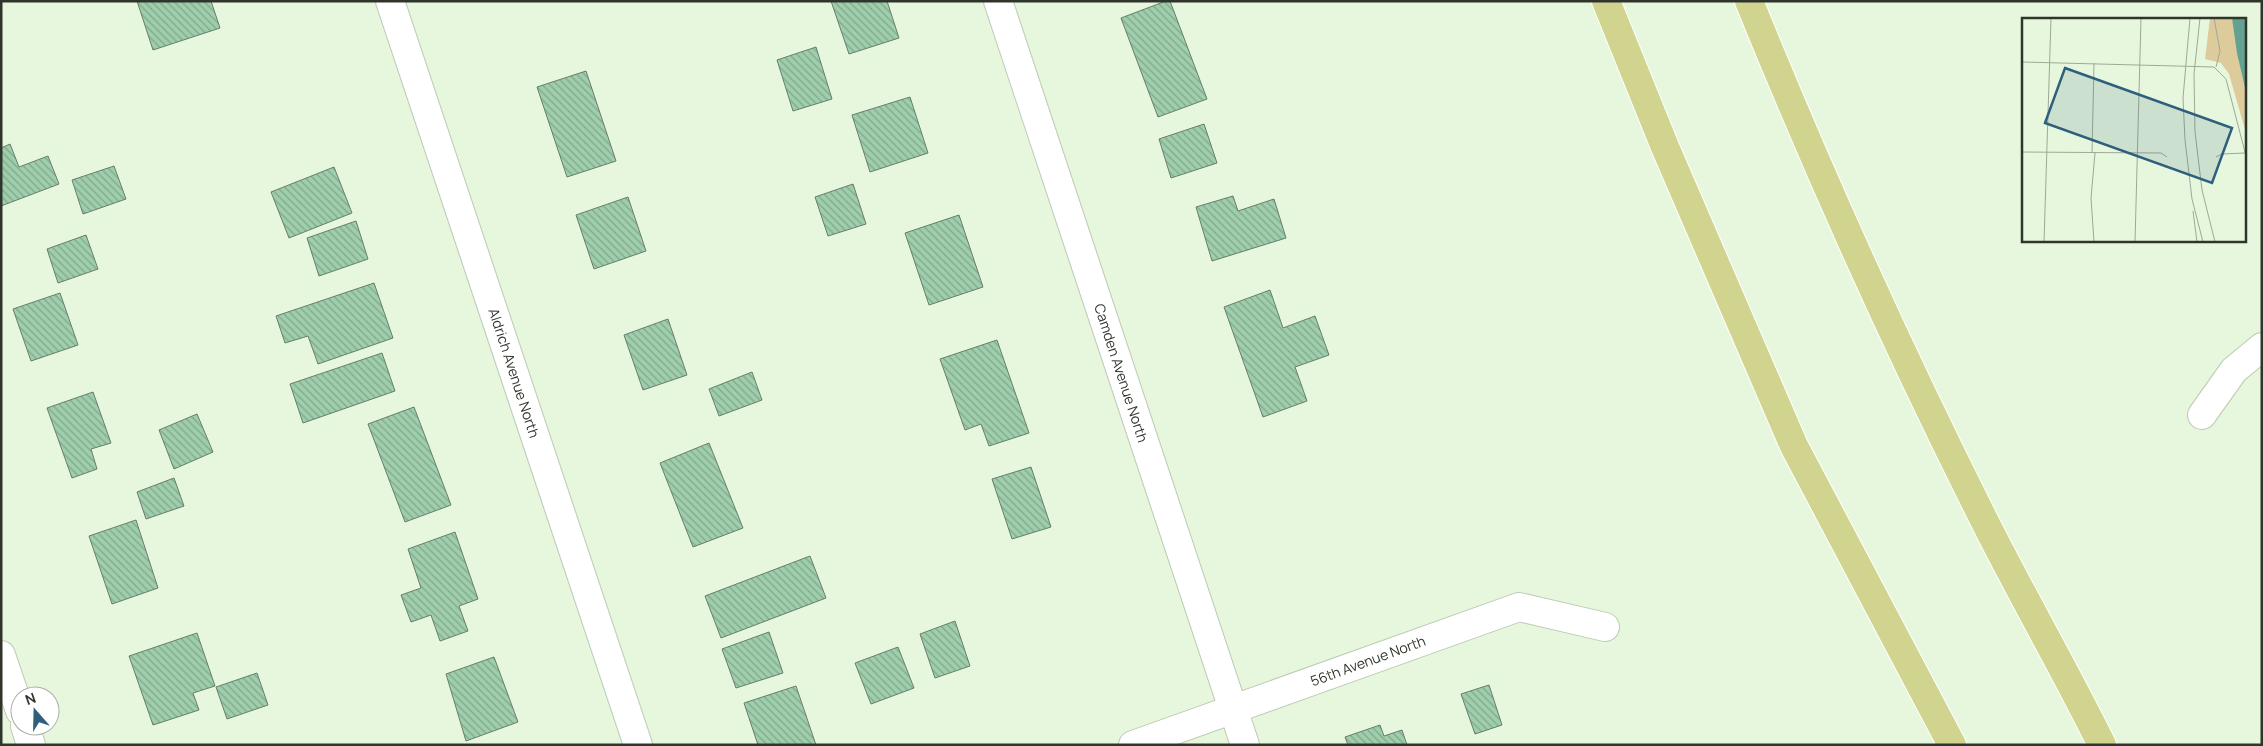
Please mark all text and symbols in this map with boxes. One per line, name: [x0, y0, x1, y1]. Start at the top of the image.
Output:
inset map: [2022, 18, 2246, 241]
street label: Camden Avenue North: [1090, 301, 1153, 445]
street label: Aldrich Avenue North: [485, 306, 544, 440]
street label: 56th Avenue North: [1308, 631, 1428, 690]
north arrow: [10, 686, 60, 736]
text: N: [22, 688, 38, 709]

